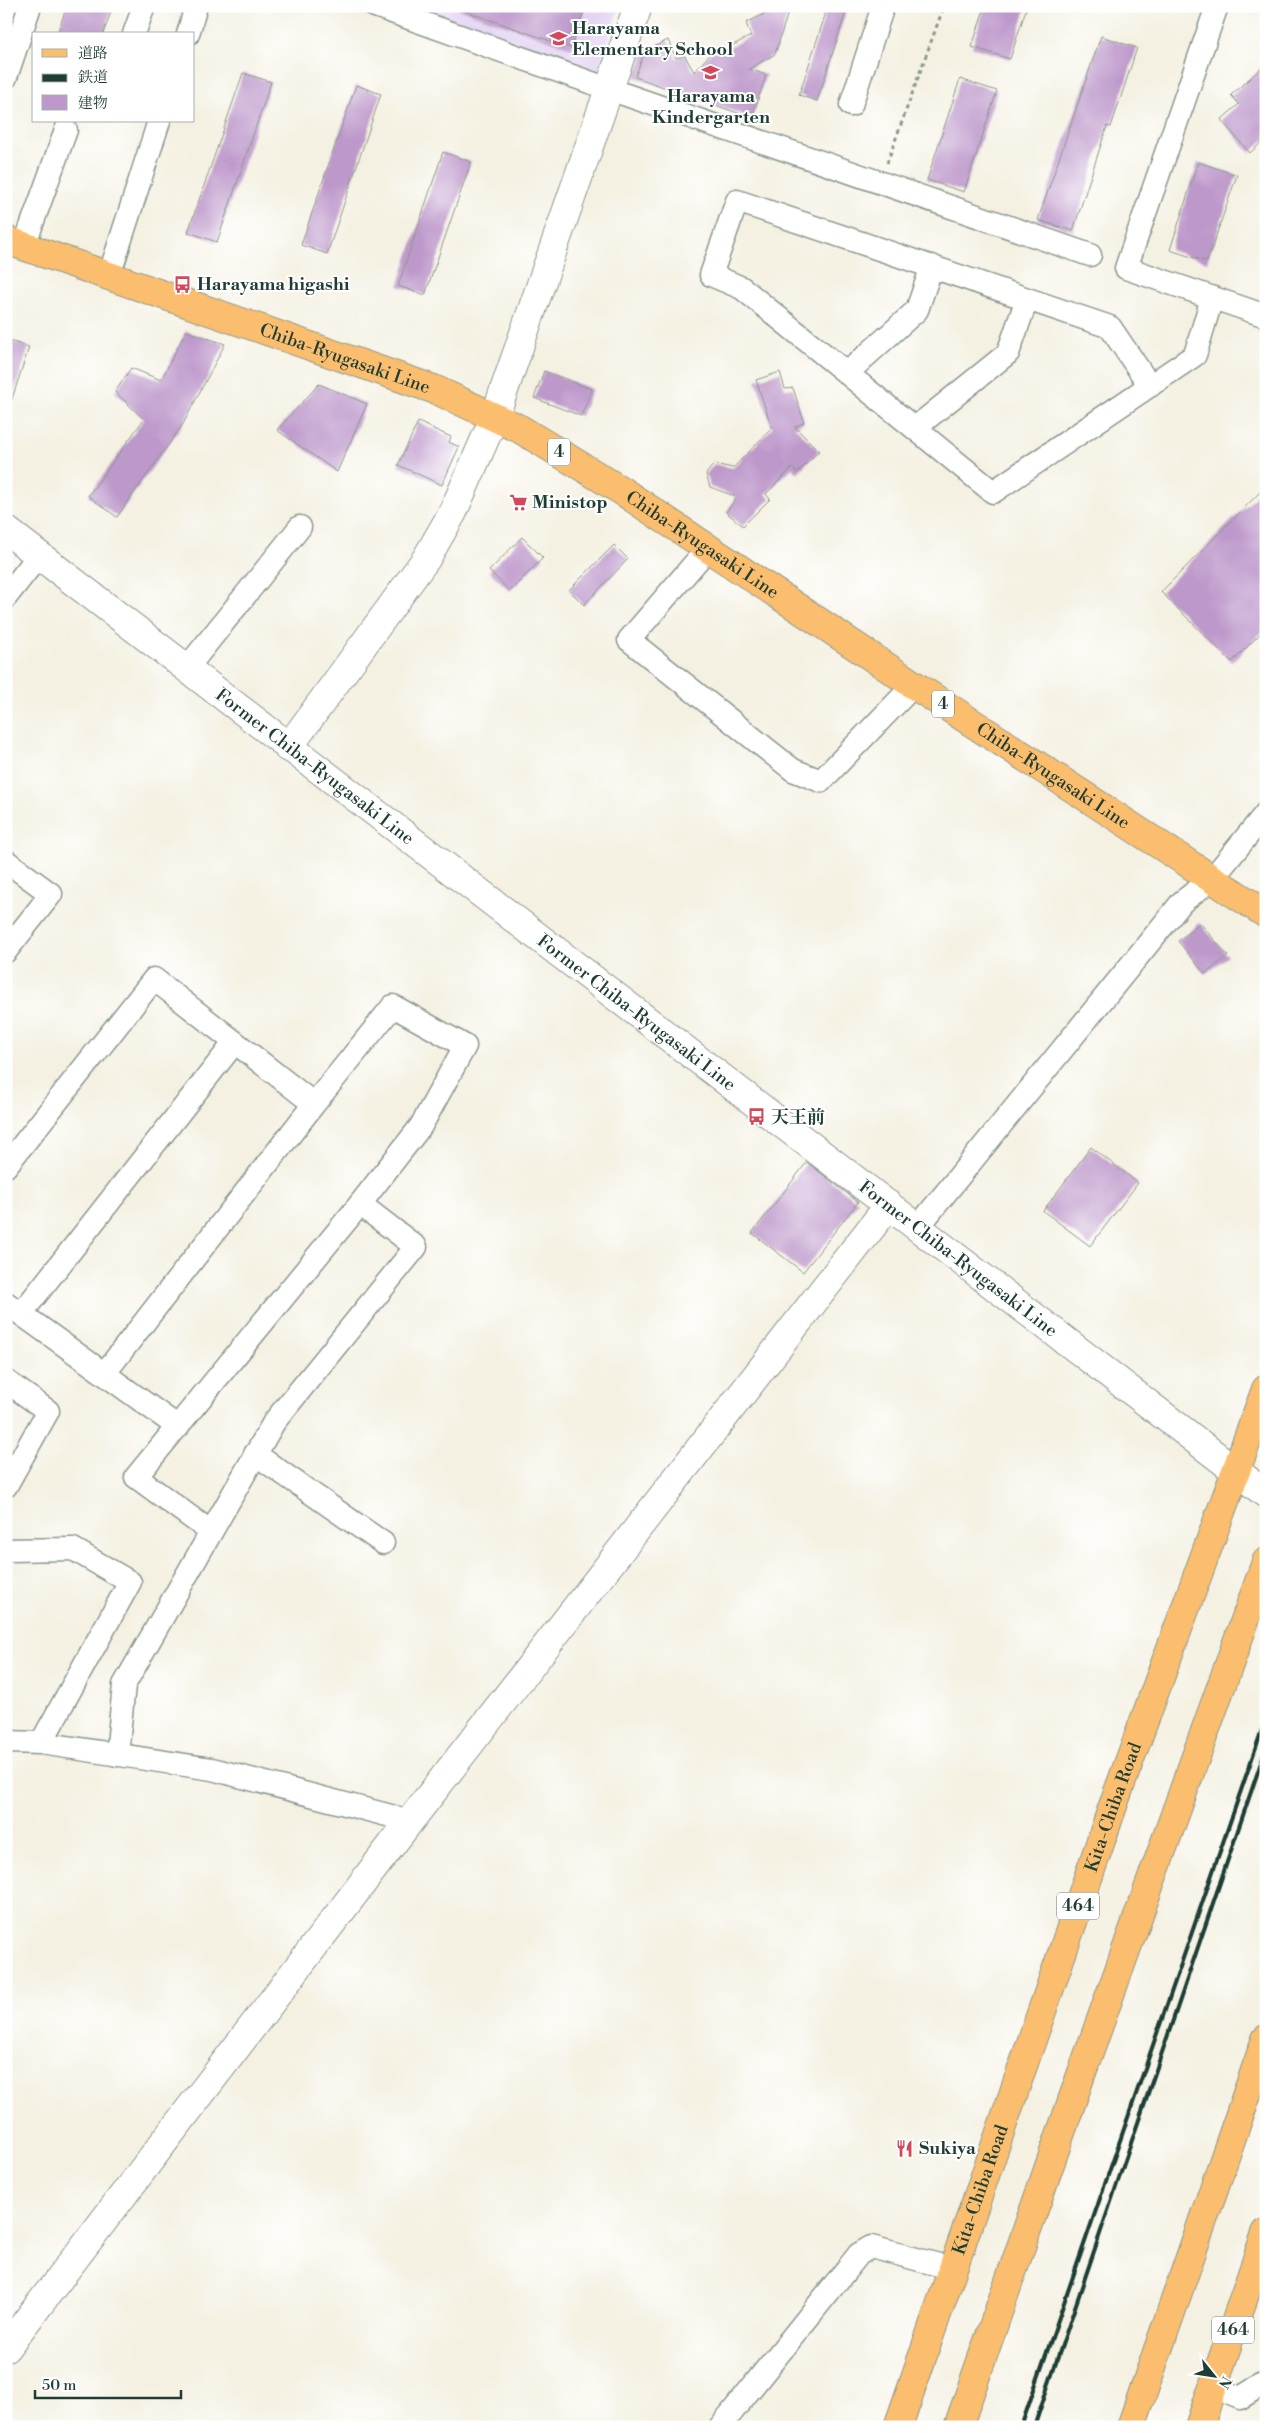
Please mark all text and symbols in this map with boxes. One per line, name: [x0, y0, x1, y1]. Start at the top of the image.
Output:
place label: Harayama Elementary School: [572, 17, 733, 61]
school or university icon: Harayama Elementary School: [548, 28, 568, 48]
legend: [32, 32, 195, 122]
text: 道路: [78, 44, 108, 63]
school or university icon: Harayama Kindergarten: [701, 63, 721, 83]
text: 鉄道: [78, 68, 108, 87]
place label: Harayama Kindergarten: [652, 85, 770, 129]
text: 建物: [78, 94, 108, 113]
place label: Harayama higashi: [197, 273, 350, 296]
bus stop icon: Harayama higashi: [173, 274, 193, 294]
street label: Chiba-Ryugasaki Line: [257, 318, 433, 399]
road number: 4: [548, 438, 570, 466]
street label: Chiba-Ryugasaki Line: [622, 485, 783, 604]
place label: Ministop: [532, 491, 608, 514]
supermarket icon: Ministop: [508, 492, 528, 512]
street label: Former Chiba-Ryugasaki Line: [211, 683, 419, 850]
road number: 4: [932, 691, 954, 718]
street label: Chiba-Ryugasaki Line: [972, 717, 1134, 834]
street label: Former Chiba-Ryugasaki Line: [533, 929, 741, 1096]
place label: 天王前: [771, 1106, 825, 1129]
bus stop icon: 天王前: [747, 1107, 767, 1127]
street label: Former Chiba-Ryugasaki Line: [854, 1175, 1062, 1342]
street label: Kita-Chiba Road: [1079, 1738, 1147, 1875]
road number: 464: [1057, 1892, 1099, 1920]
street label: Kita-Chiba Road: [947, 2121, 1013, 2258]
place label: Sukiya: [919, 2137, 976, 2160]
restaurant icon: Sukiya: [895, 2138, 915, 2158]
road number: 464: [1212, 2316, 1254, 2344]
north arrow: [1190, 2350, 1240, 2400]
scale bar: [35, 2368, 181, 2400]
text: N: [1214, 2373, 1235, 2391]
text: 50 m: [42, 2376, 76, 2395]

